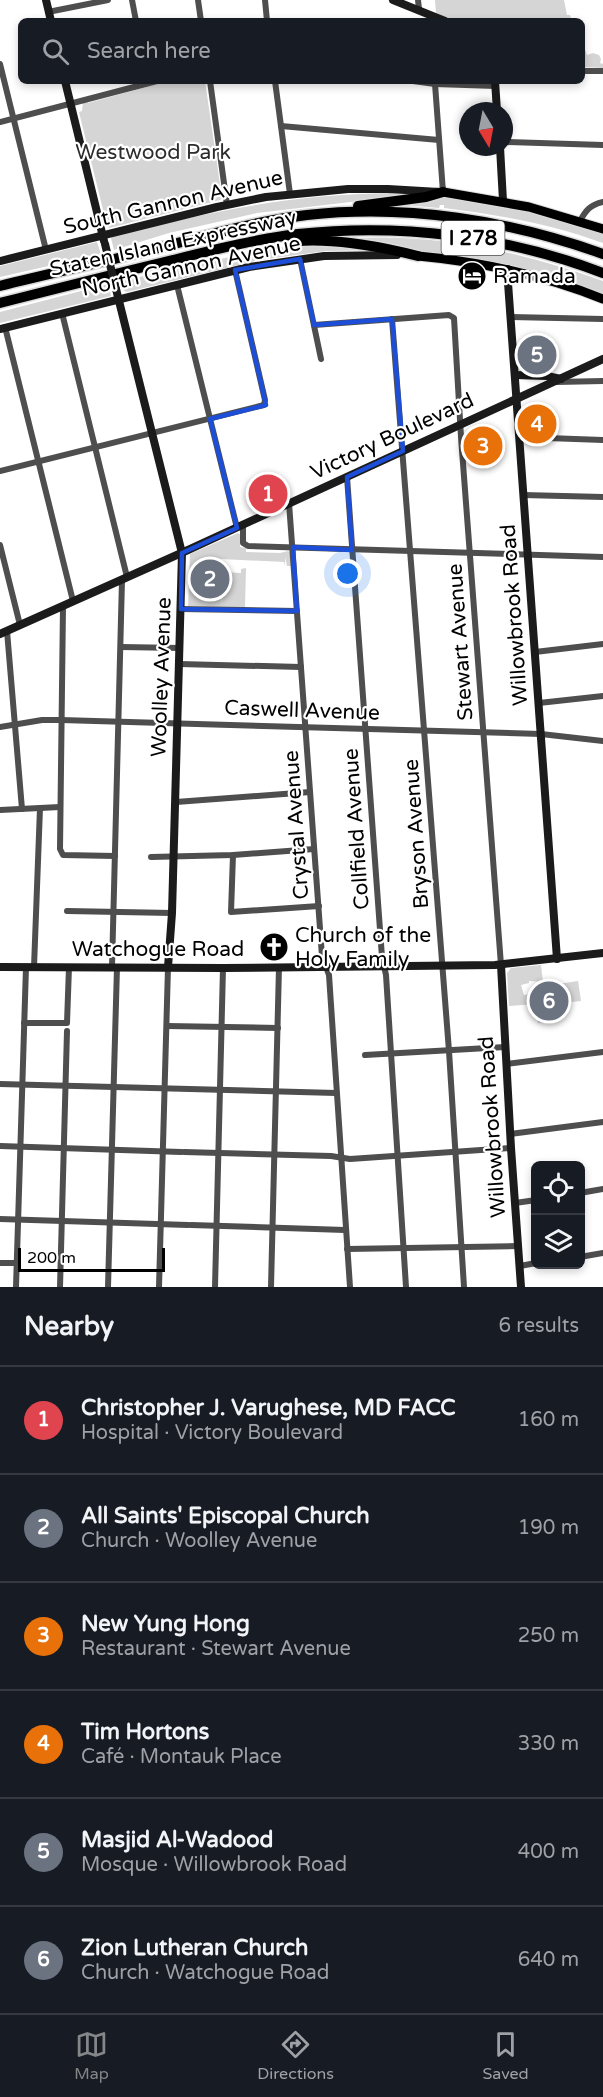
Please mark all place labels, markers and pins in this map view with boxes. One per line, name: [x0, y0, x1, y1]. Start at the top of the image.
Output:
hotel icon: Ramada: [456, 260, 488, 292]
place label: Ramada: [493, 264, 576, 289]
pin: 5: [518, 332, 556, 378]
pin: 4: [518, 402, 556, 446]
pin: 3: [464, 424, 502, 468]
pin: 1: [248, 472, 288, 516]
pin: 2: [190, 556, 230, 602]
place label: Church of the Holy Family: [295, 923, 431, 972]
church icon: Church of the Holy Family: [258, 931, 290, 963]
pin: 6: [530, 978, 568, 1024]

